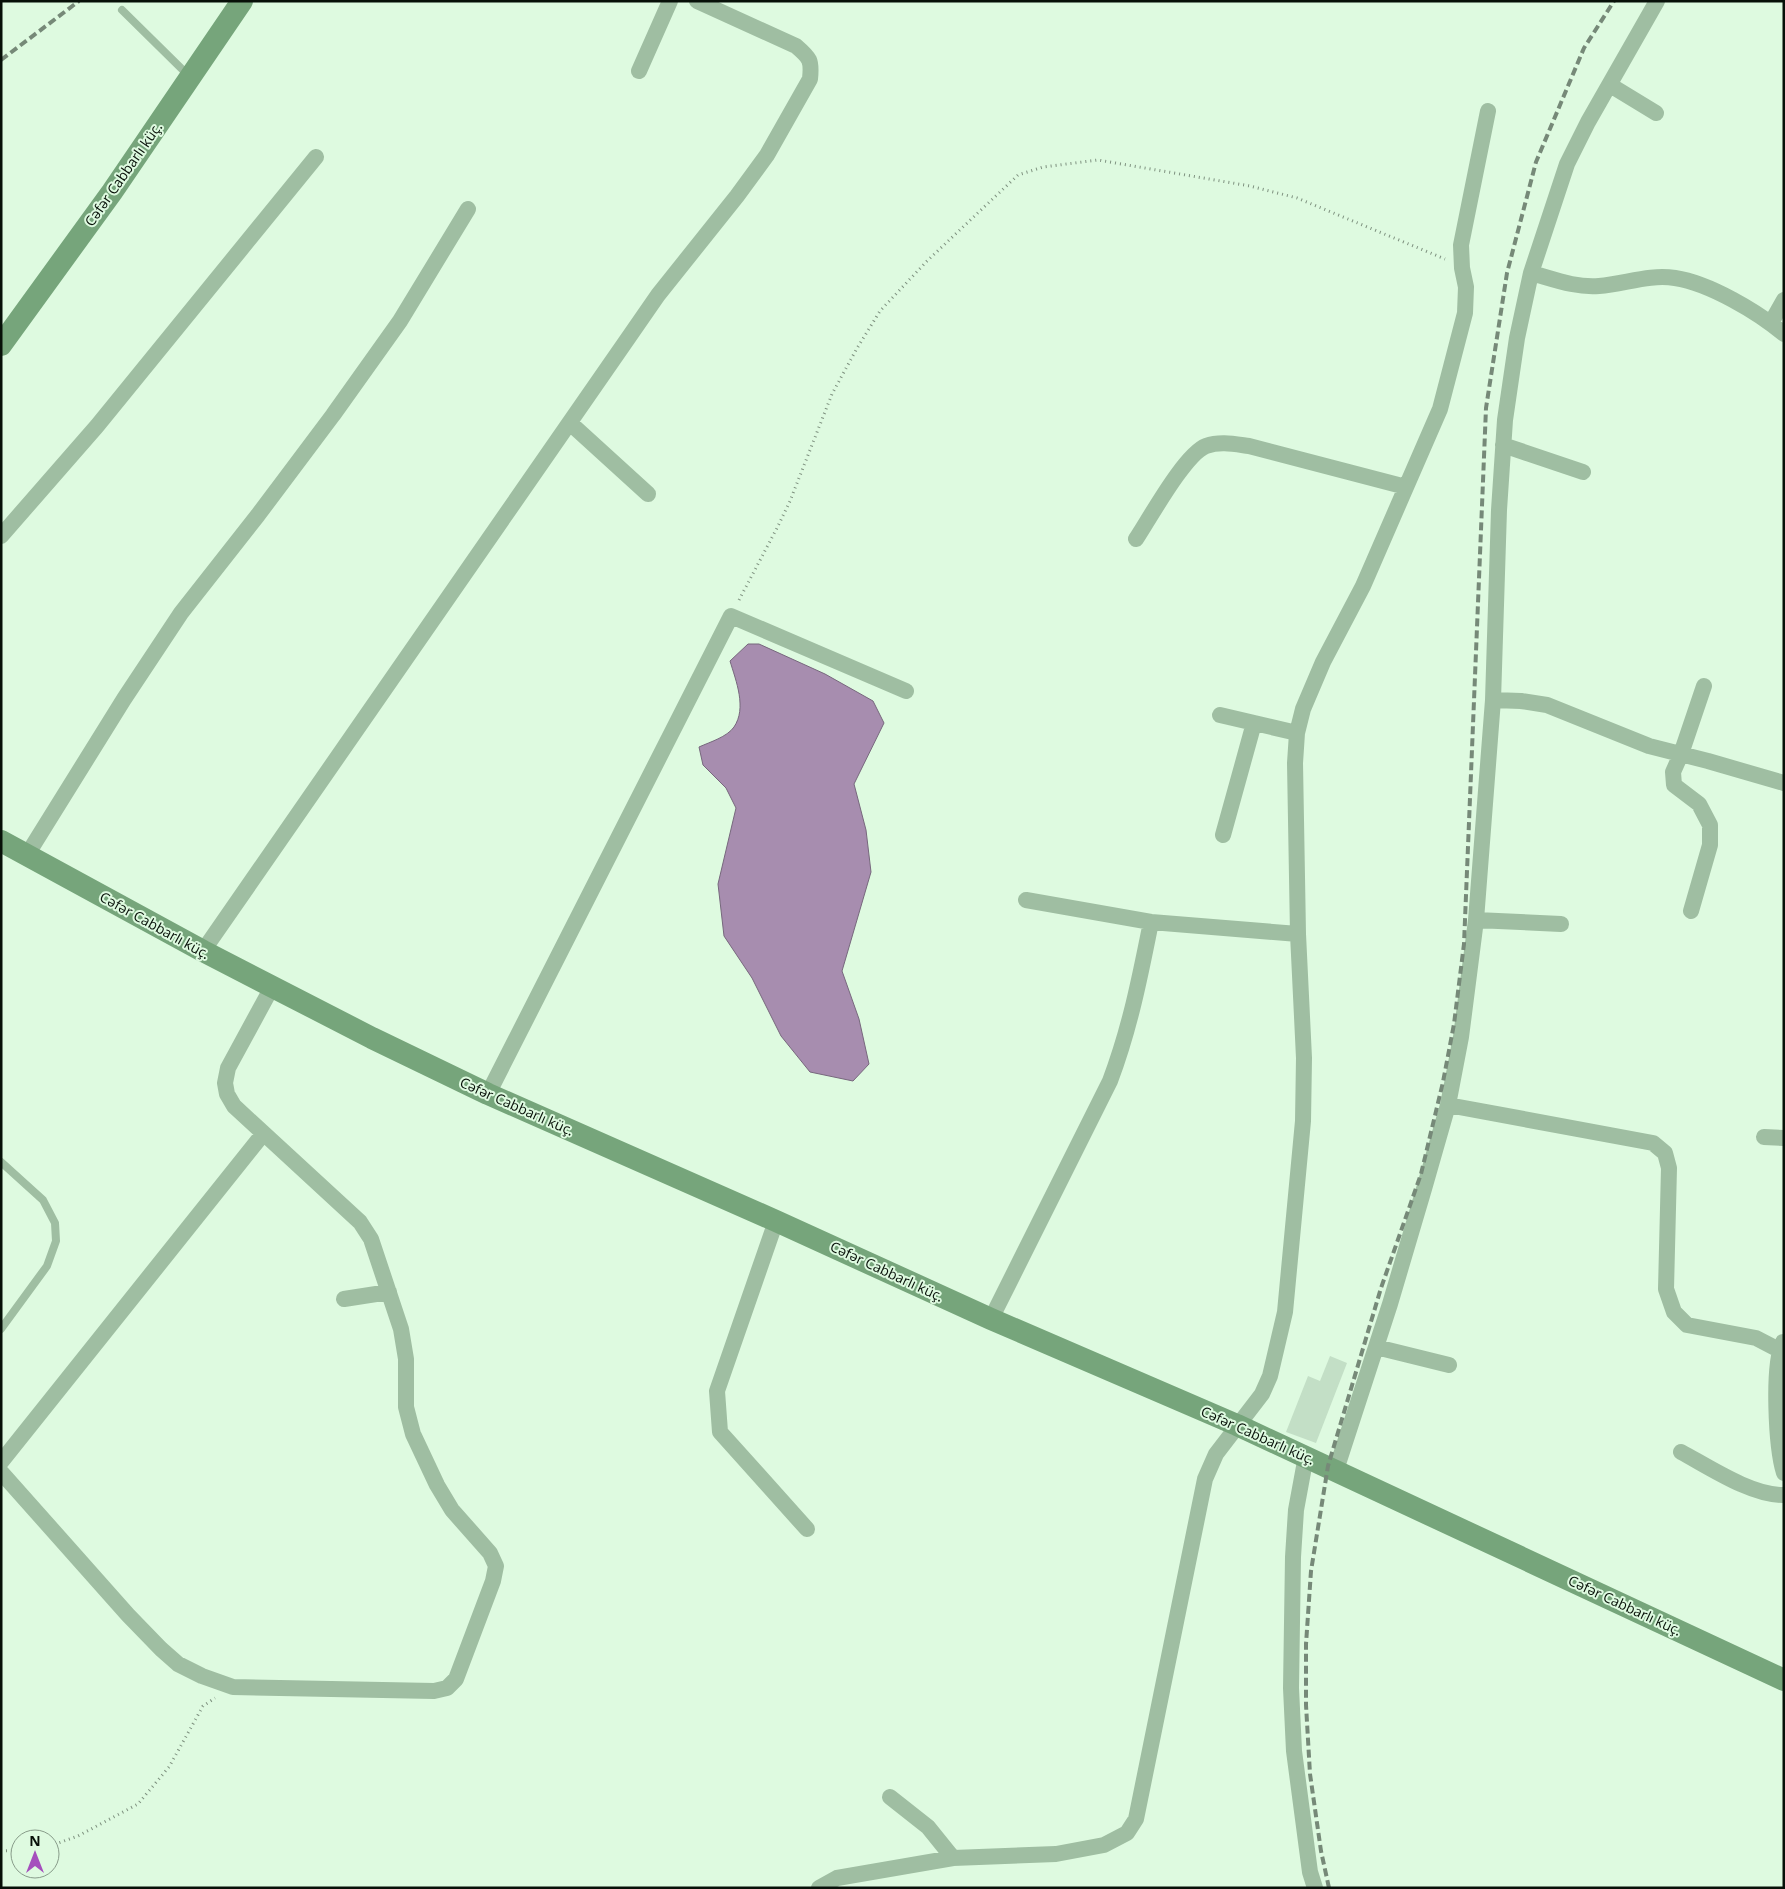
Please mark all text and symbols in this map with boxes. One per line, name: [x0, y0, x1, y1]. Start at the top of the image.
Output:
street label: Cəfər Cabbarlı küç.: [80, 118, 166, 230]
street label: Cəfər Cabbarlı küç.: [97, 887, 213, 963]
street label: Cəfər Cabbarlı küç.: [457, 1072, 577, 1140]
street label: Cəfər Cabbarlı küç.: [827, 1236, 947, 1306]
street label: Cəfər Cabbarlı küç.: [1198, 1401, 1318, 1469]
street label: Cəfər Cabbarlı küç.: [1565, 1570, 1685, 1640]
north arrow: [10, 1829, 60, 1879]
text: N: [29, 1831, 41, 1850]

